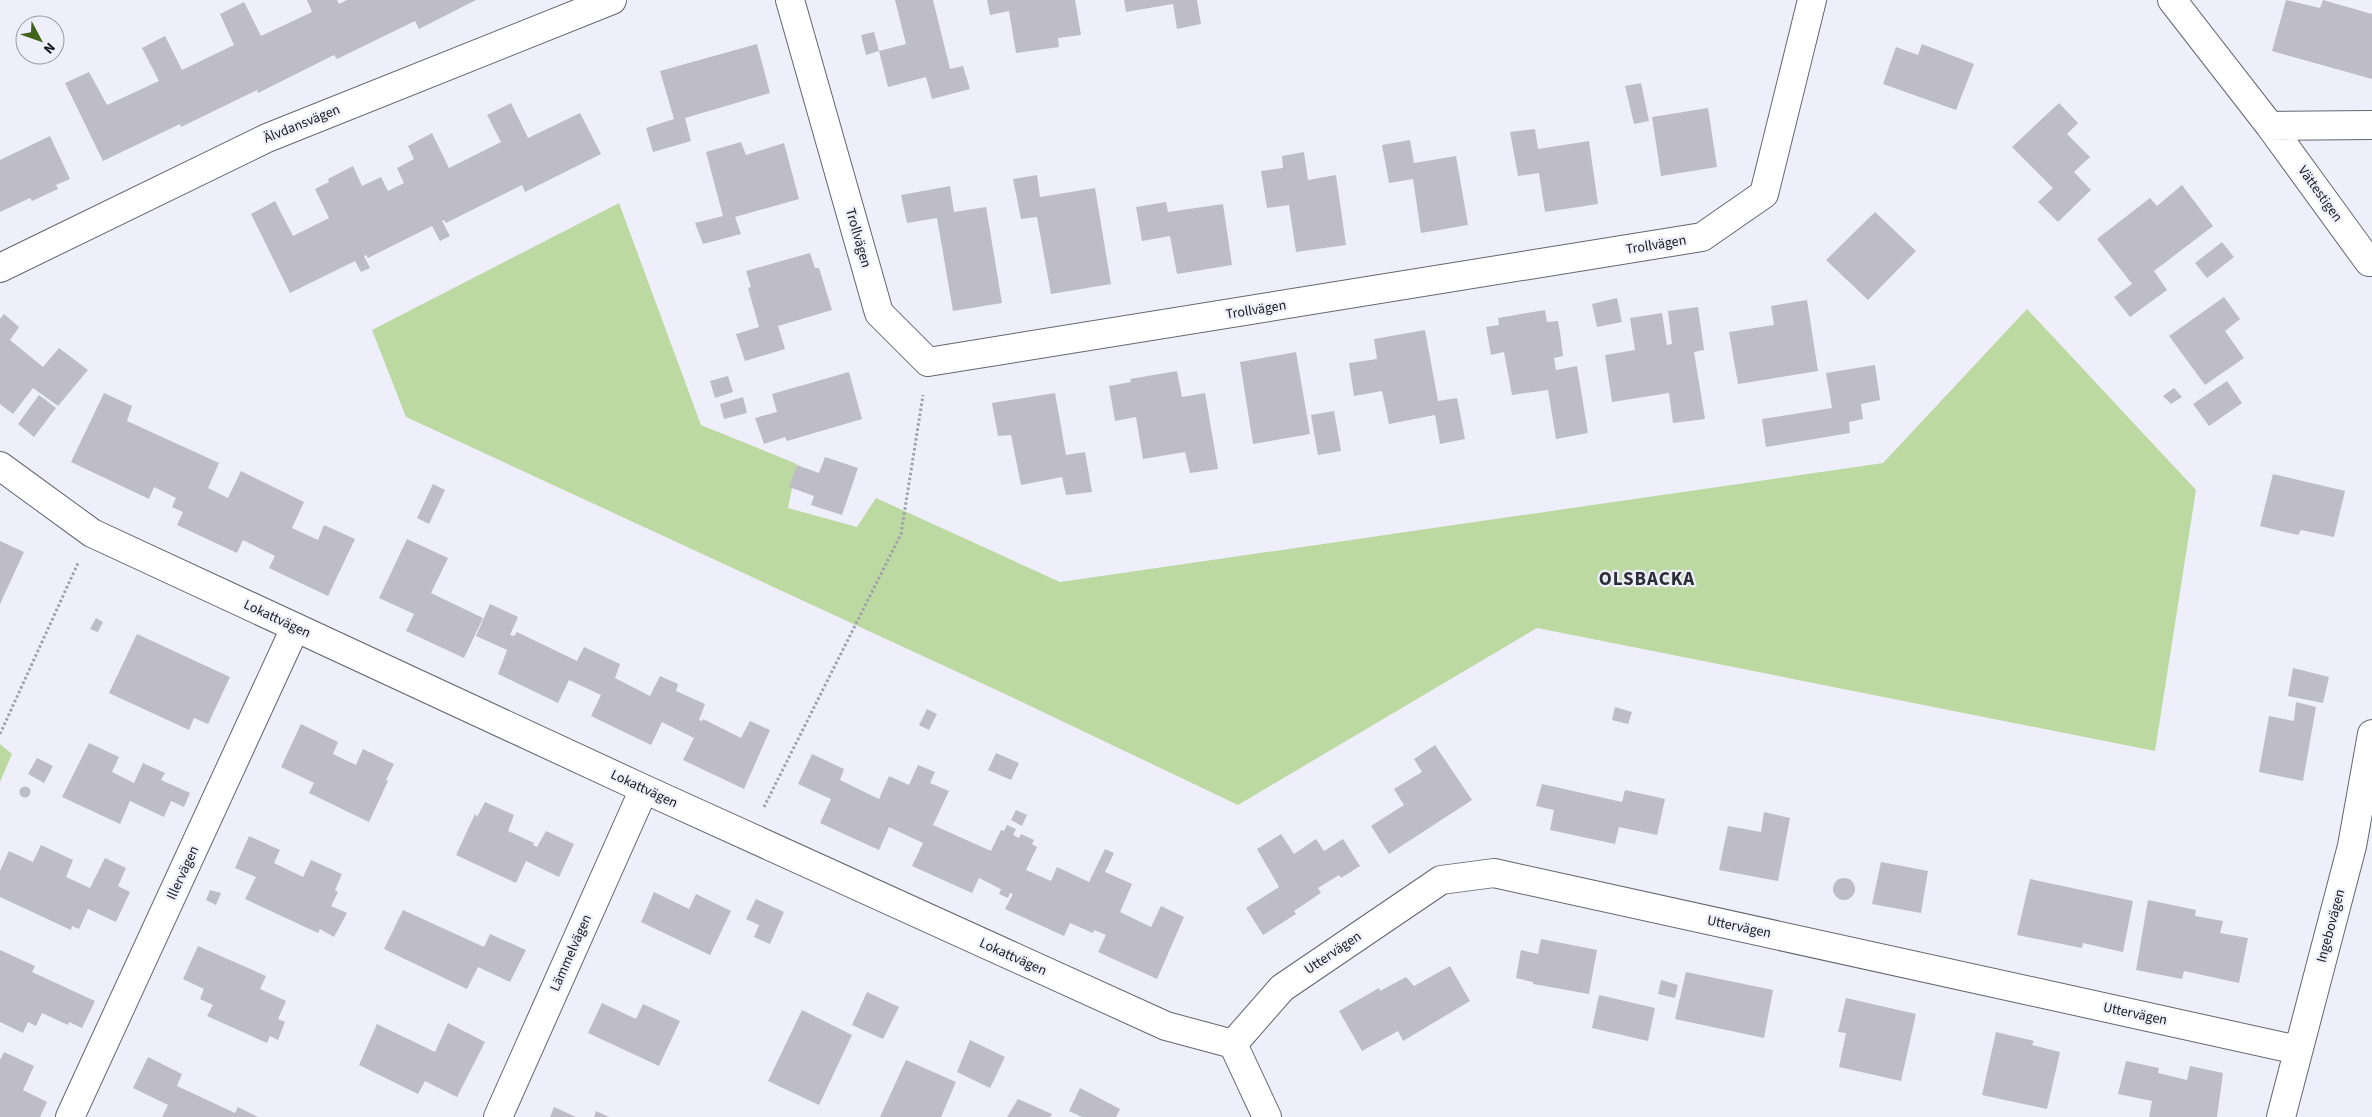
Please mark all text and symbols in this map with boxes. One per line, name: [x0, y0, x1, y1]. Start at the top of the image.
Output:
north arrow: [15, 15, 65, 65]
text: N: [38, 38, 60, 58]
street label: Älvdansvägen: [261, 100, 343, 148]
street label: Vättestigen: [2293, 162, 2347, 226]
street label: Trollvägen: [840, 206, 876, 270]
street label: Trollvägen: [1624, 230, 1688, 260]
street label: Trollvägen: [1224, 295, 1288, 325]
district label: OLSBACKA: [1599, 566, 1695, 593]
street label: Lokattvägen: [240, 595, 314, 643]
street label: Lokattvägen: [607, 765, 681, 813]
street label: Illervägen: [162, 843, 204, 903]
street label: Ingebovägen: [2312, 887, 2350, 965]
street label: Uttervägen: [1705, 910, 1773, 944]
street label: Lämmelvägen: [545, 911, 597, 995]
street label: Uttervägen: [1300, 927, 1366, 979]
street label: Lokattvägen: [976, 933, 1050, 981]
street label: Uttervägen: [2101, 997, 2169, 1031]

